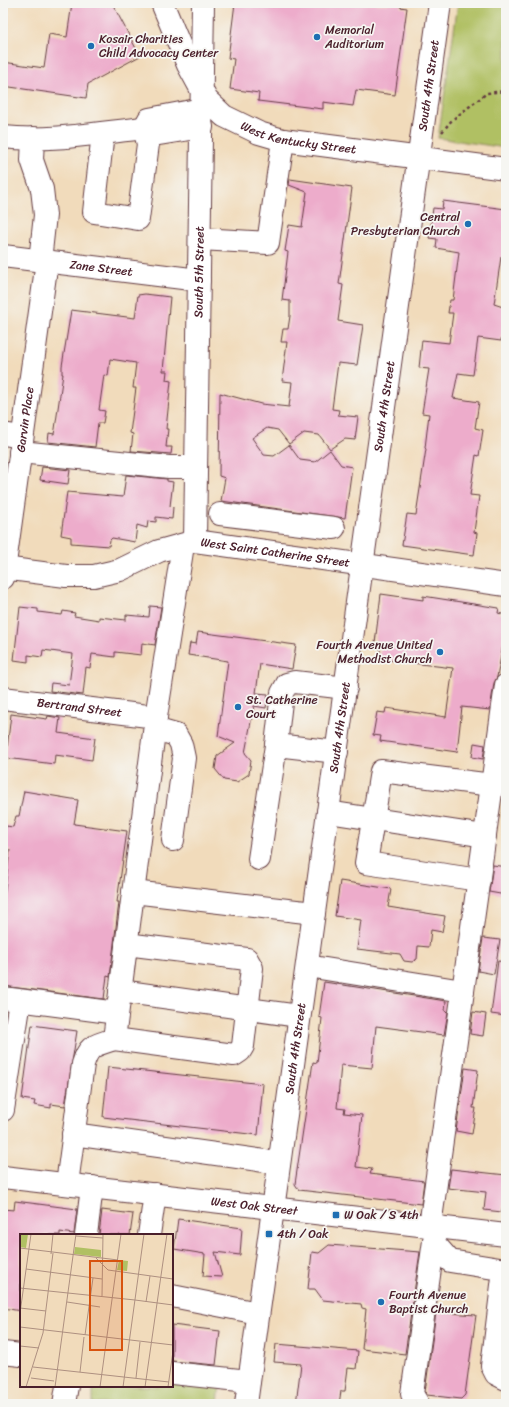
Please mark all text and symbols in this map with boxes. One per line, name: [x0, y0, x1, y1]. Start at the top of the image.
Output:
place label: Memorial Auditorium: [324, 19, 384, 55]
place label: Kosair Charities Child Advocacy Center: [99, 28, 219, 64]
marker: Memorial Auditorium: [312, 32, 322, 42]
street label: South 4th Street: [411, 39, 446, 133]
marker: Kosair Charities Child Advocacy Center: [86, 41, 96, 51]
street label: West Kentucky Street: [237, 115, 358, 160]
place label: Central Presbyterian Church: [351, 206, 461, 242]
marker: Central Presbyterian Church: [463, 219, 473, 229]
street label: South 5th Street: [187, 226, 211, 318]
street label: Zane Street: [69, 253, 134, 283]
street label: South 4th Street: [367, 360, 401, 454]
street label: Garvin Place: [10, 385, 40, 454]
street label: West Saint Catherine Street: [199, 531, 351, 574]
place label: Fourth Avenue United Methodist Church: [316, 634, 433, 670]
marker: Fourth Avenue United Methodist Church: [435, 647, 445, 657]
street label: South 4th Street: [322, 680, 357, 774]
place label: St. Catherine Court: [246, 689, 318, 725]
street label: Bertrand Street: [36, 691, 123, 724]
marker: St. Catherine Court: [233, 702, 243, 712]
street label: South 4th Street: [278, 1001, 312, 1095]
street label: West Oak Street: [210, 1190, 300, 1222]
place label: W Oak / S 4th: [344, 1204, 418, 1226]
marker: W Oak / S 4th: [331, 1210, 341, 1220]
place label: 4th / Oak: [277, 1223, 329, 1245]
marker: 4th / Oak: [264, 1229, 274, 1239]
inset map: [20, 1234, 173, 1387]
place label: Fourth Avenue Baptist Church: [389, 1284, 468, 1320]
marker: Fourth Avenue Baptist Church: [376, 1297, 386, 1307]

